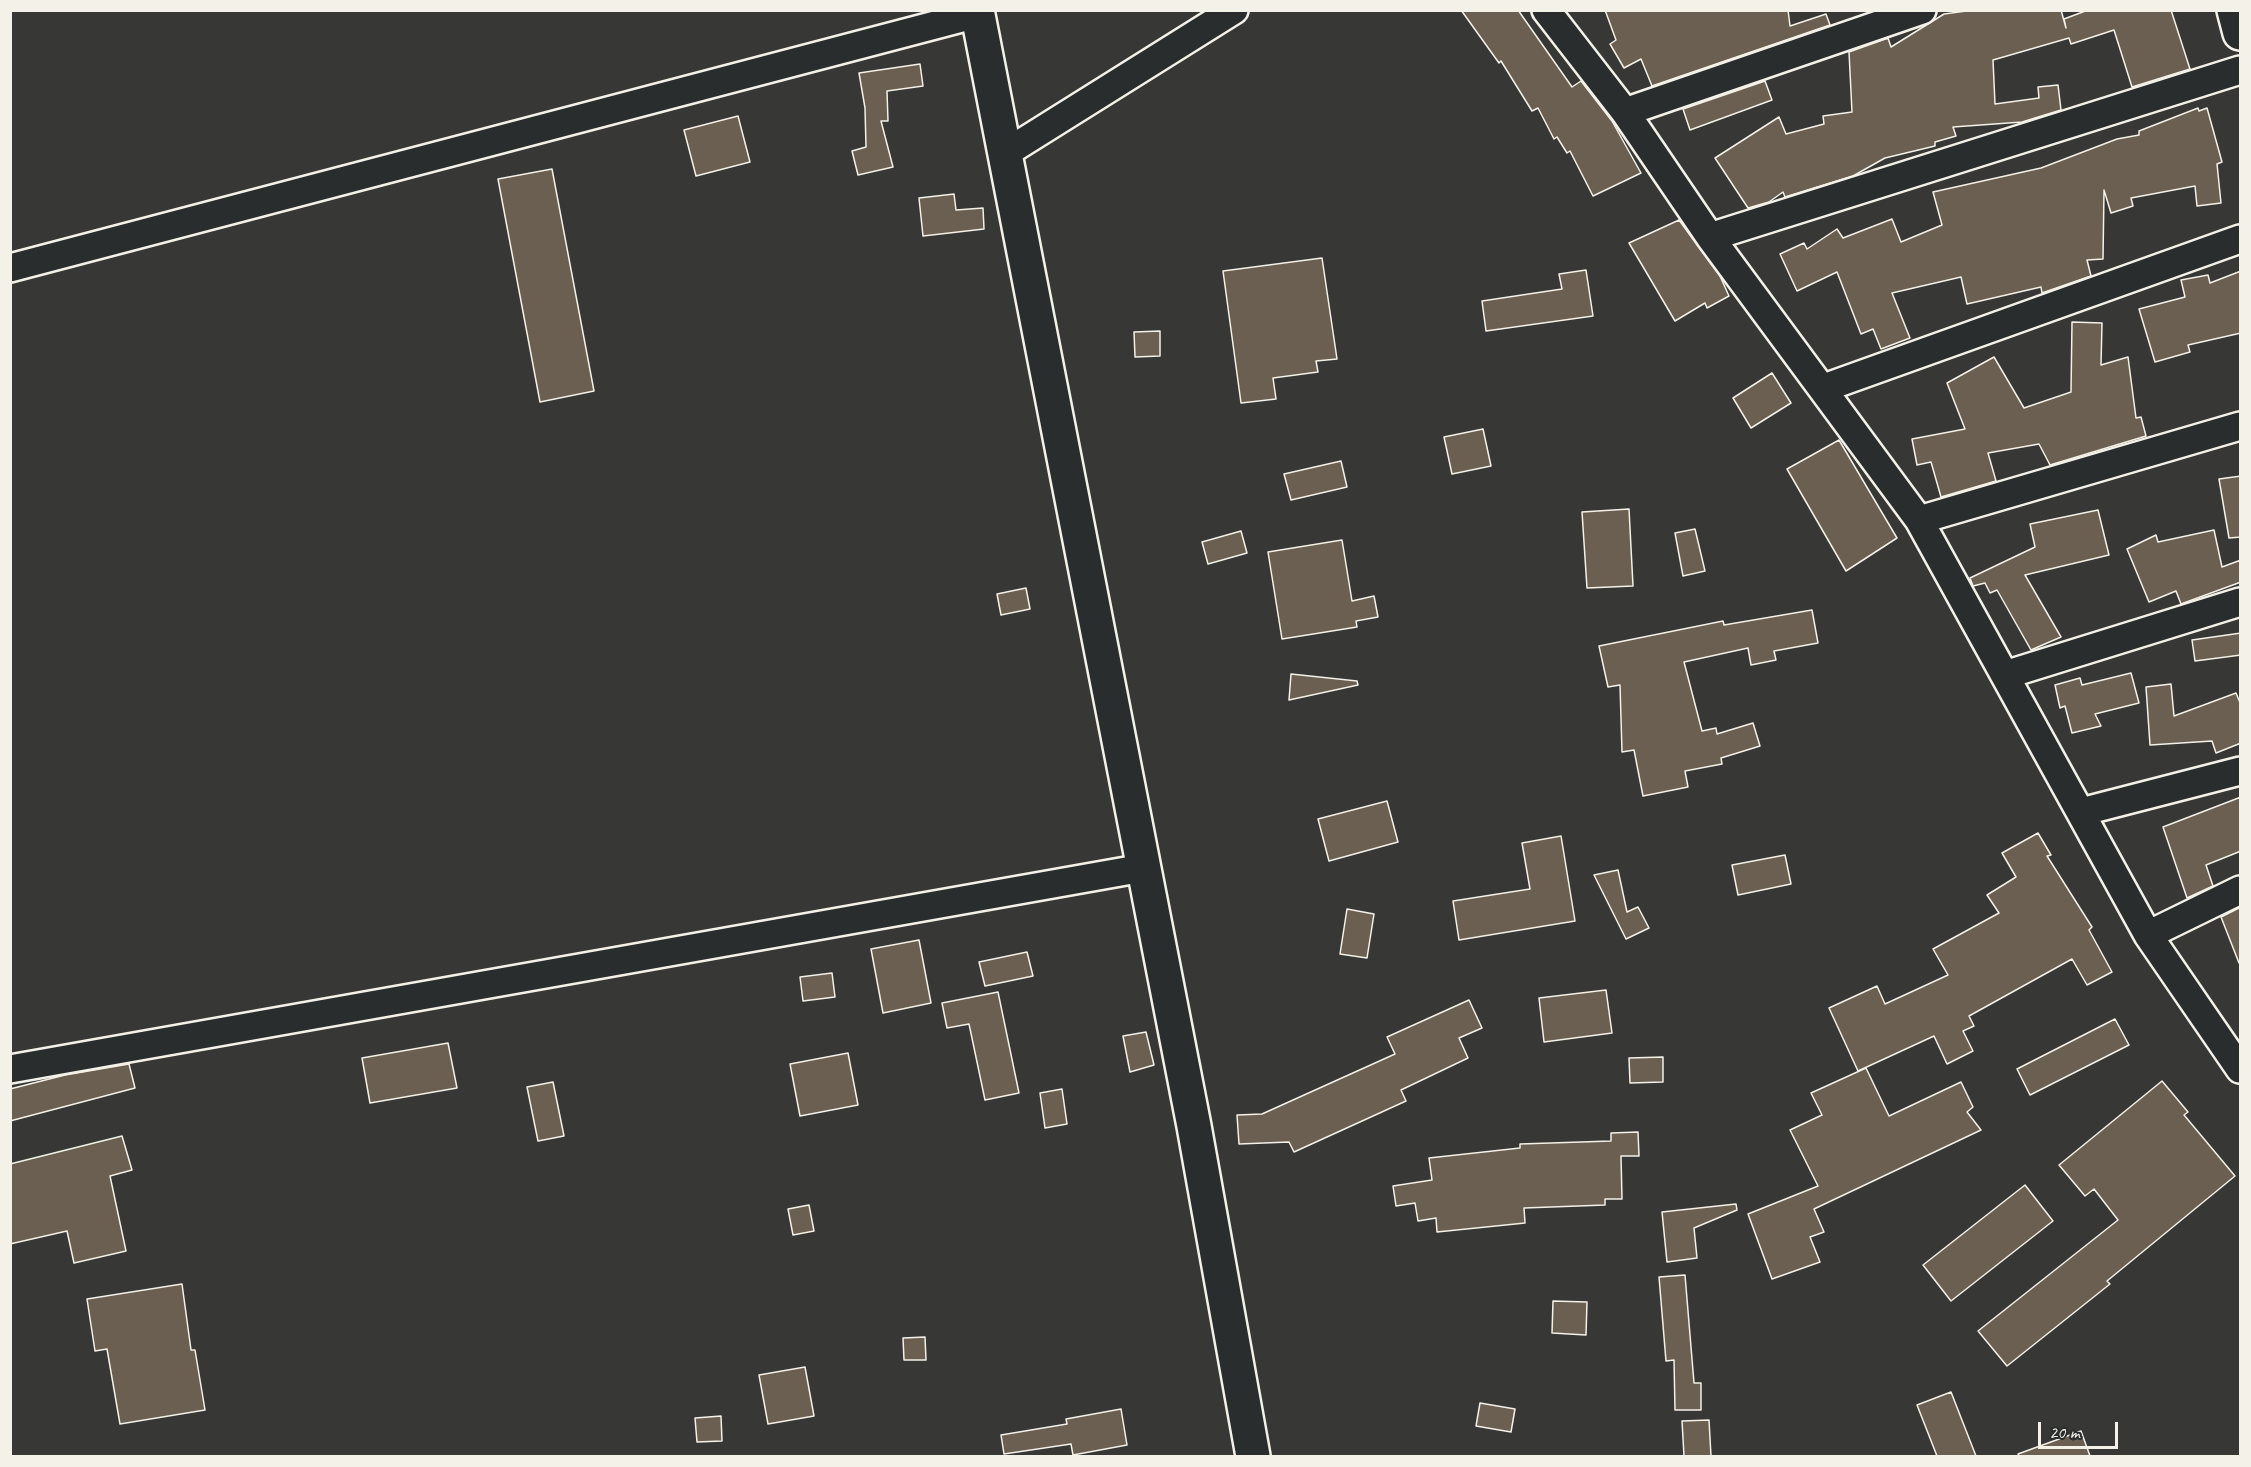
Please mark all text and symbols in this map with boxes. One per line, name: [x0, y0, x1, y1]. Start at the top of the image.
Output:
scale bar: [2041, 1410, 2120, 1448]
text: 20 m: [2049, 1421, 2080, 1443]

